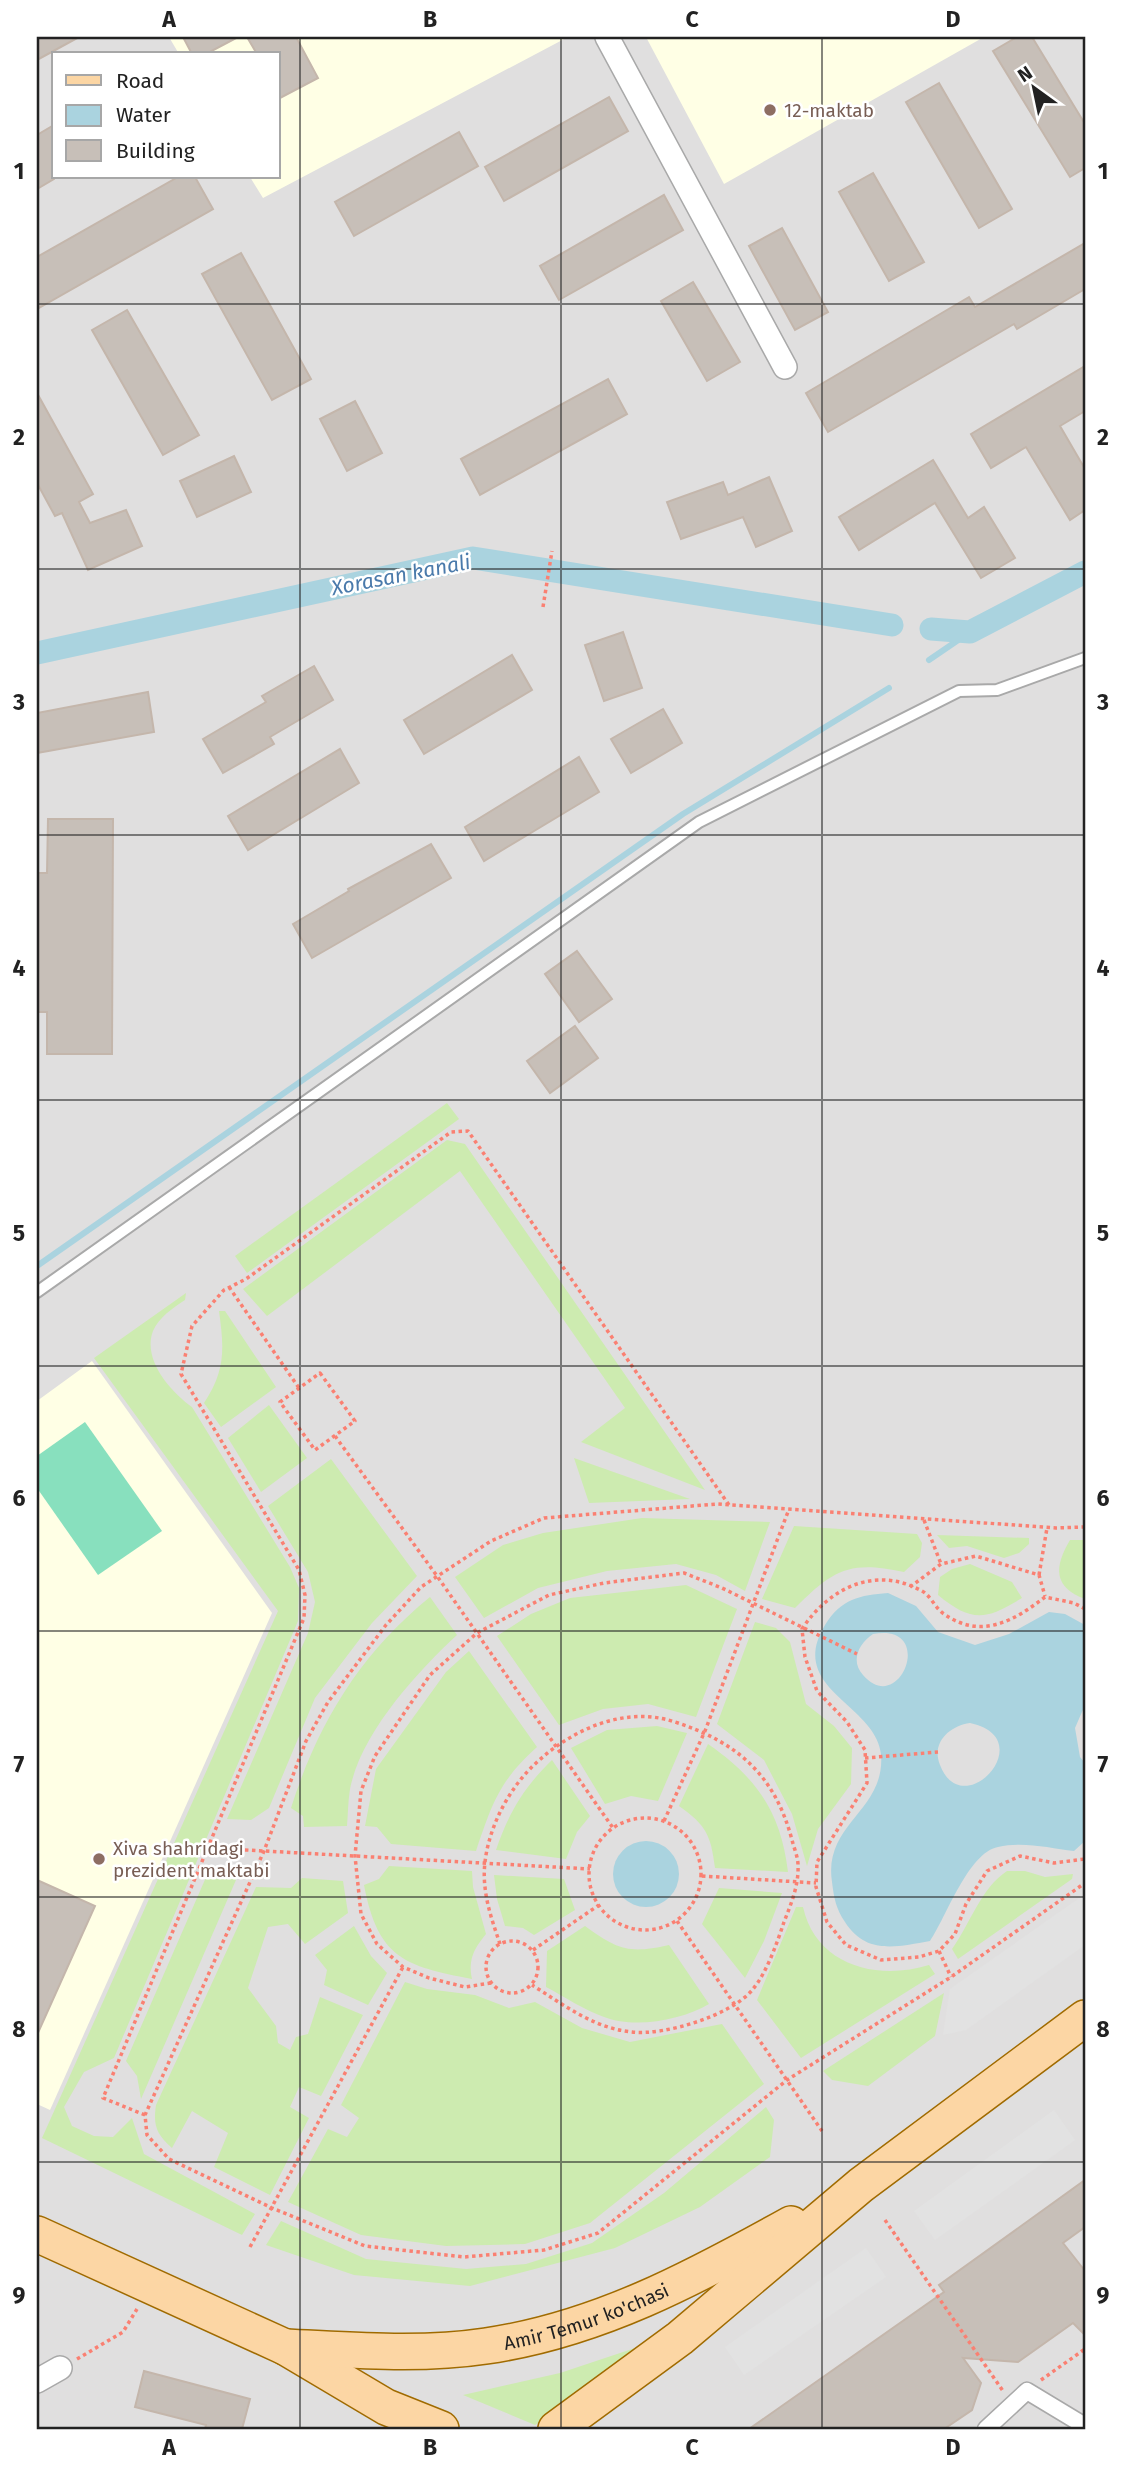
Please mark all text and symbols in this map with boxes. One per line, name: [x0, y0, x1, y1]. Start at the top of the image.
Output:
text: A: [161, 5, 176, 33]
text: B: [423, 5, 437, 33]
text: C: [685, 5, 699, 33]
text: D: [946, 5, 961, 33]
legend: [52, 52, 280, 178]
north arrow: [1000, 52, 1070, 122]
text: N: [1013, 61, 1037, 87]
text: Road: [116, 68, 164, 94]
place label: 12-maktab: [784, 99, 874, 122]
text: Water: [116, 102, 171, 128]
marker: 12-maktab: [762, 102, 778, 118]
text: Building: [116, 138, 195, 164]
text: 1: [14, 157, 24, 185]
text: 1: [1098, 157, 1108, 185]
text: 2: [13, 423, 25, 451]
text: 2: [1097, 423, 1109, 451]
water label: Xorasan kanali: [328, 549, 473, 601]
text: 3: [12, 688, 25, 716]
text: 3: [1096, 688, 1109, 716]
text: 4: [13, 954, 26, 982]
text: 4: [1097, 954, 1110, 982]
text: 5: [13, 1219, 25, 1247]
text: 5: [1097, 1219, 1109, 1247]
text: 6: [13, 1484, 26, 1512]
text: 6: [1097, 1484, 1110, 1512]
text: 7: [14, 1750, 25, 1778]
text: 7: [1098, 1750, 1109, 1778]
place label: Xiva shahridagi prezident maktabi: [113, 1837, 270, 1882]
marker: Xiva shahridagi prezident maktabi: [91, 1851, 107, 1867]
text: 8: [12, 2015, 26, 2043]
text: 8: [1096, 2015, 1110, 2043]
street label: Amir Temur ko'chasi: [502, 2278, 672, 2354]
text: 9: [13, 2281, 26, 2309]
text: 9: [1097, 2281, 1110, 2309]
text: A: [161, 2433, 176, 2461]
text: B: [423, 2433, 437, 2461]
text: C: [685, 2433, 699, 2461]
text: D: [946, 2433, 961, 2461]

